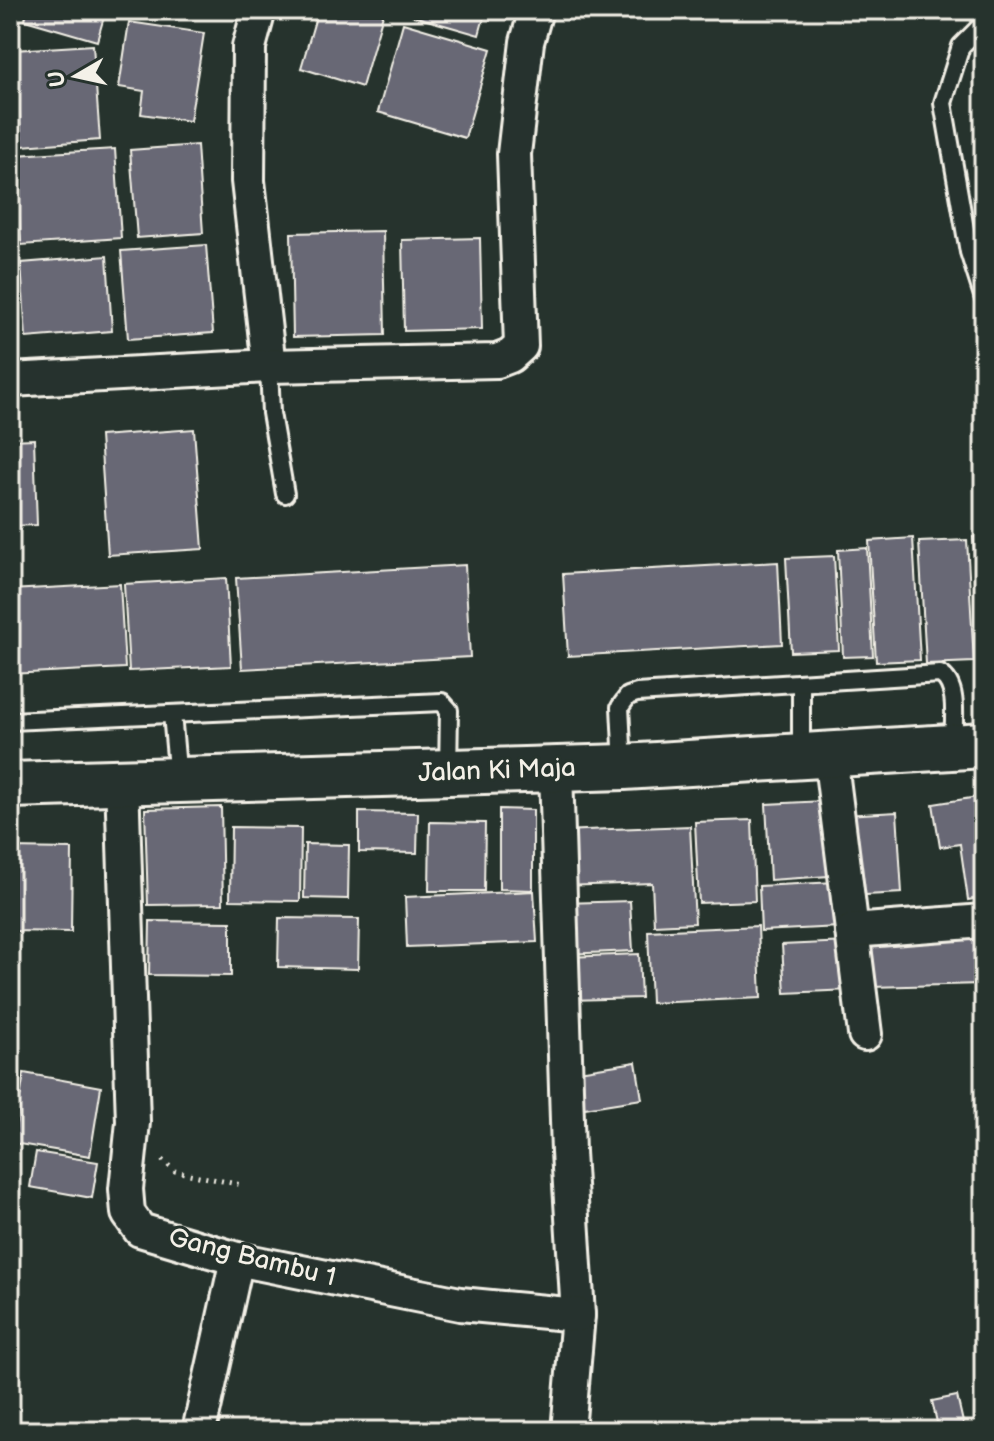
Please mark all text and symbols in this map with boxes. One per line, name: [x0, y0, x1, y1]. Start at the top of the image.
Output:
north arrow: [36, 36, 116, 116]
text: U: [43, 69, 72, 89]
street label: Jalan Ki Maja: [418, 753, 576, 789]
street label: Gang Bambu 1: [165, 1222, 339, 1294]

